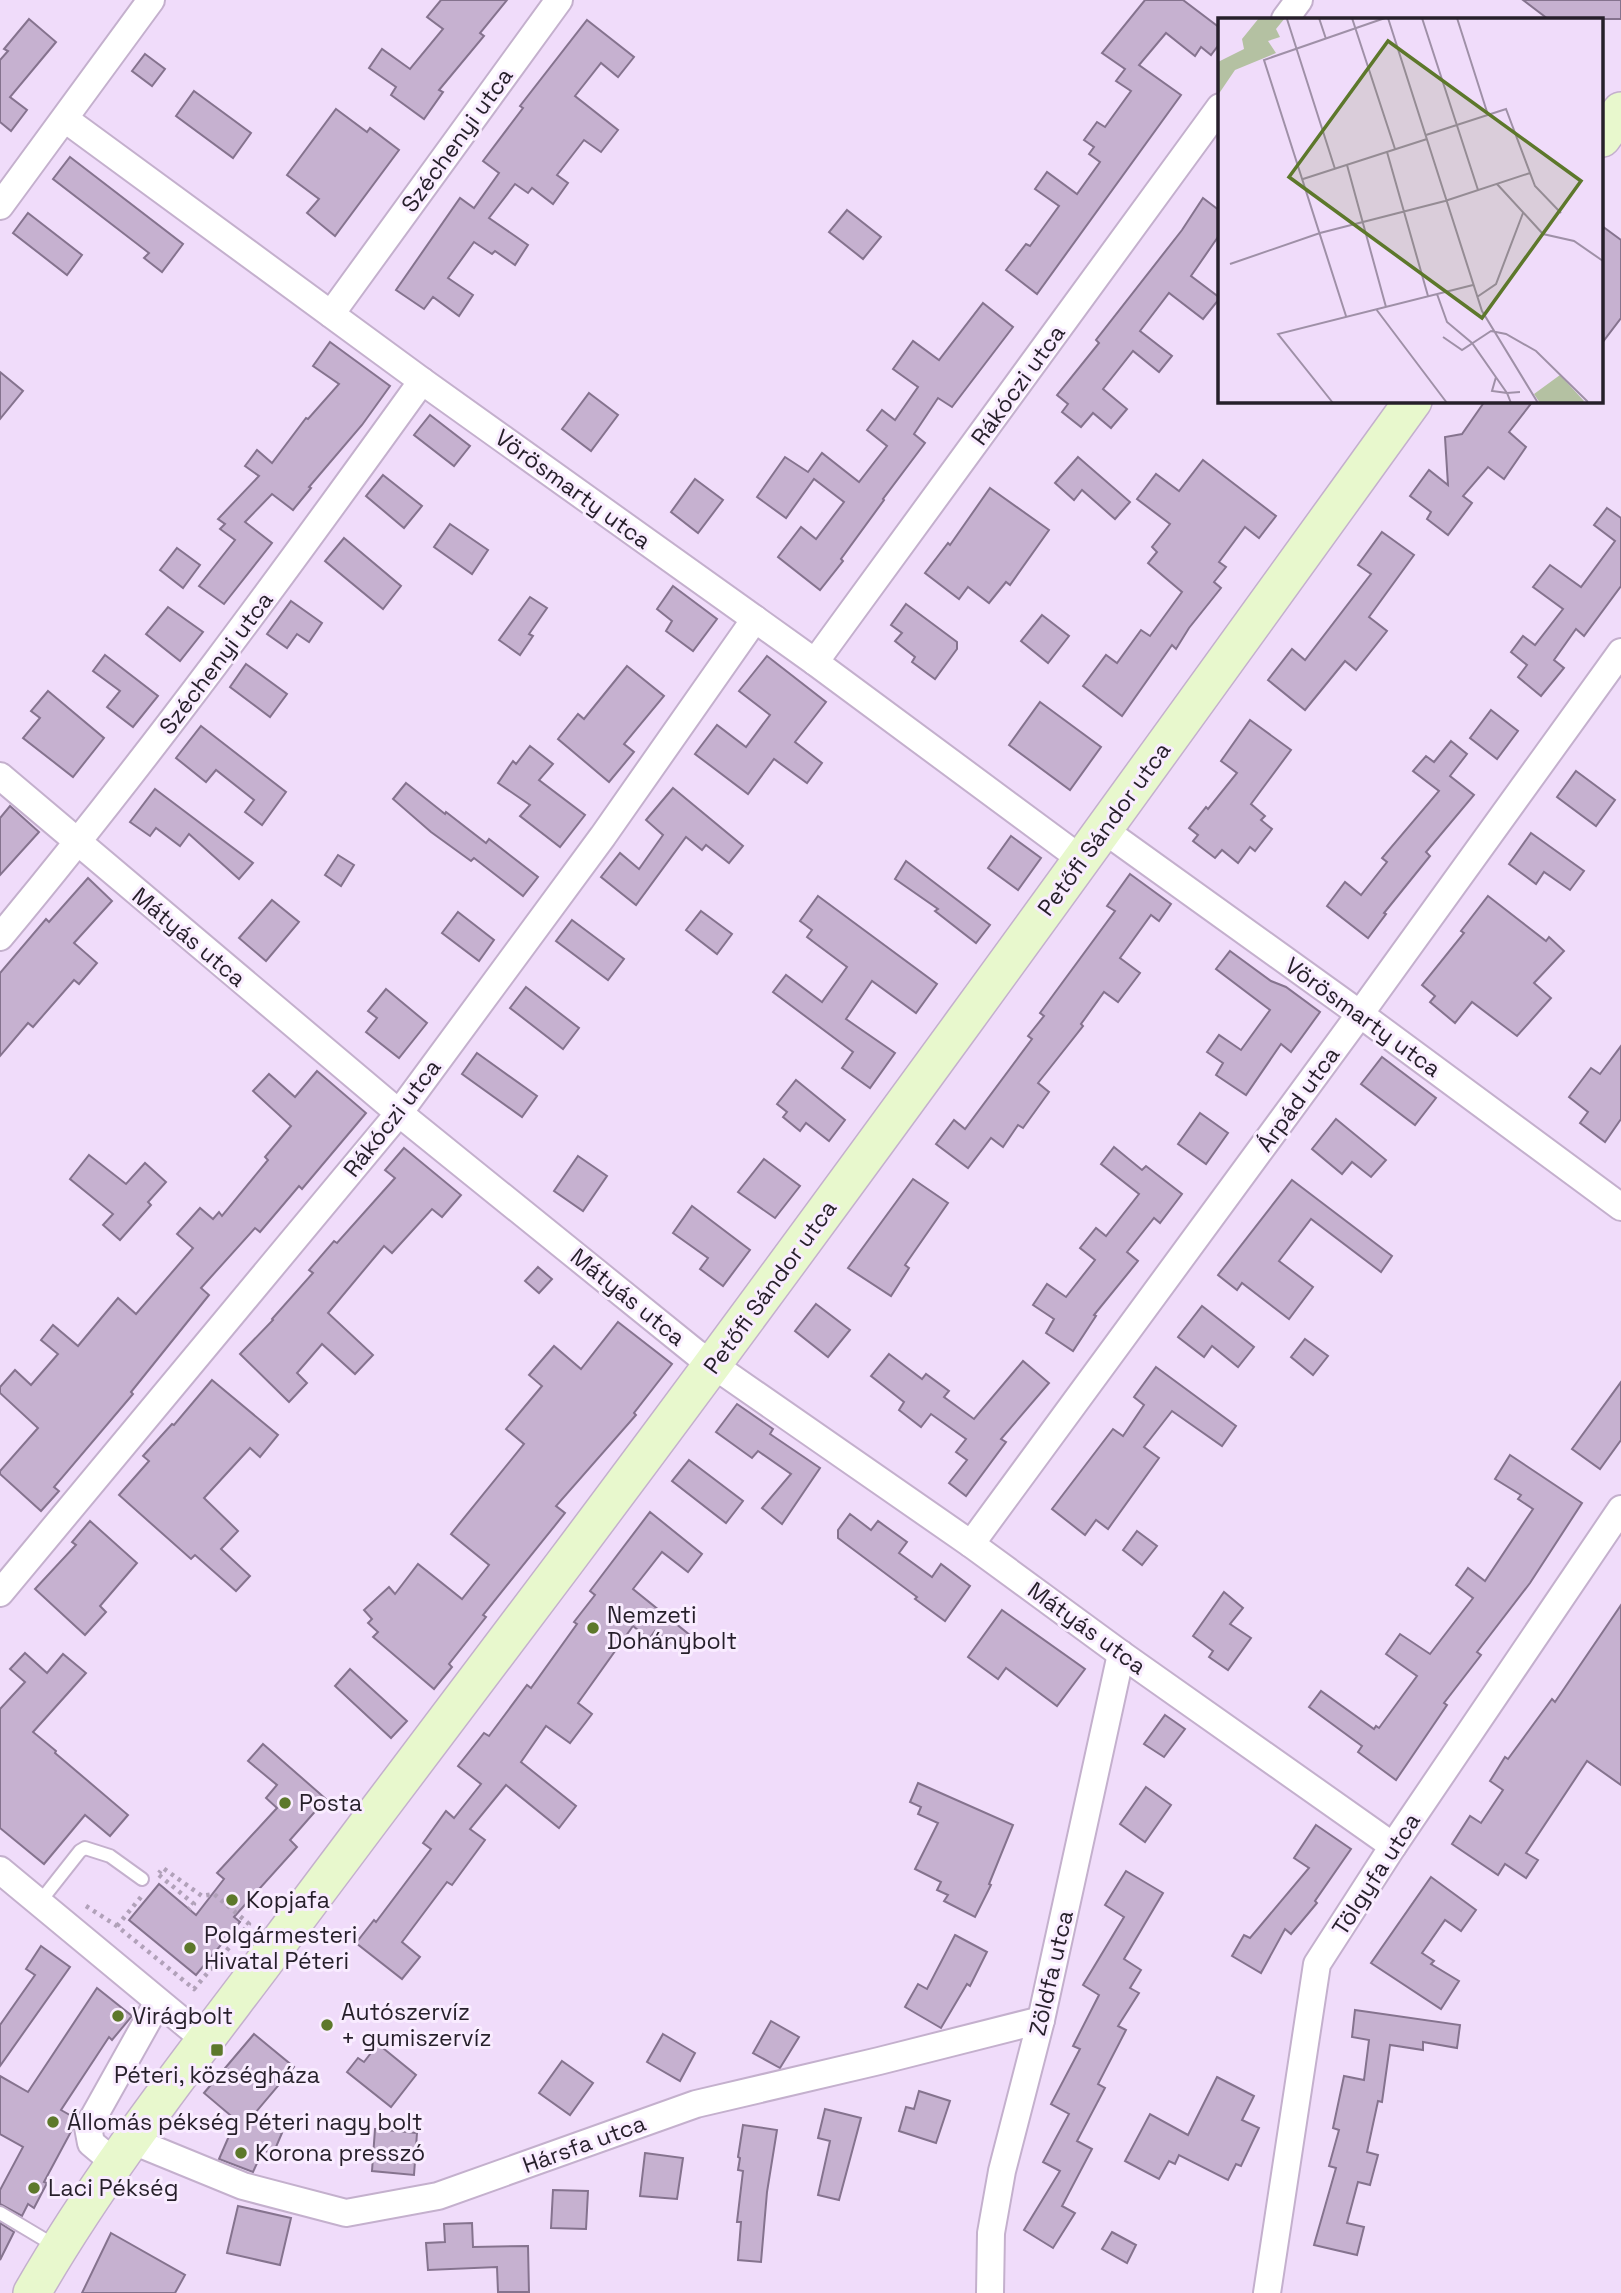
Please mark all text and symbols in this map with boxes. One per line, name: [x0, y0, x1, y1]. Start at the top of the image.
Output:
inset map: [1218, 18, 1604, 402]
street label: Széchenyi utca: [394, 62, 520, 218]
street label: Rákóczi utca: [964, 319, 1072, 451]
street label: Vörösmarty utca: [489, 422, 657, 556]
street label: Széchenyi utca: [152, 585, 280, 741]
street label: Petőfi Sándor utca: [1031, 736, 1177, 922]
street label: Mátyás utca: [126, 881, 252, 993]
street label: Vörösmarty utca: [1279, 950, 1447, 1084]
street label: Árpád utca: [1250, 1040, 1346, 1158]
street label: Rákóczi utca: [337, 1053, 447, 1183]
street label: Petőfi Sándor utca: [697, 1194, 843, 1380]
street label: Mátyás utca: [564, 1241, 692, 1353]
street label: Mátyás utca: [1022, 1575, 1152, 1681]
place label: Nemzeti Dohánybolt: [607, 1600, 737, 1656]
marker: Nemzeti Dohánybolt: [585, 1620, 601, 1636]
place label: Posta: [299, 1788, 362, 1818]
marker: Posta: [277, 1795, 293, 1811]
street label: Tölgyfa utca: [1325, 1807, 1427, 1941]
place label: Kopjafa: [246, 1885, 330, 1915]
marker: Kopjafa: [224, 1892, 240, 1908]
street label: Zöldfa utca: [1022, 1907, 1080, 2039]
place label: Polgármesteri Hivatal Péteri: [204, 1920, 357, 1976]
marker: Polgármesteri Hivatal Péteri: [182, 1940, 198, 1956]
place label: Autószervíz + gumiszervíz: [341, 1997, 491, 2053]
place label: Virágbolt: [132, 2001, 233, 2031]
marker: Virágbolt: [110, 2008, 126, 2024]
marker: Autószervíz + gumiszervíz: [319, 2017, 335, 2033]
marker: Péteri, községháza: [209, 2042, 225, 2058]
place label: Péteri, községháza: [114, 2060, 320, 2090]
place label: Állomás pékség Péteri nagy bolt: [67, 2107, 422, 2137]
street label: Hársfa utca: [518, 2108, 650, 2180]
marker: Állomás pékség Péteri nagy bolt: [45, 2114, 61, 2130]
place label: Korona presszó: [255, 2138, 425, 2168]
marker: Korona presszó: [233, 2145, 249, 2161]
place label: Laci Pékség: [48, 2173, 178, 2203]
marker: Laci Pékség: [26, 2180, 42, 2196]

